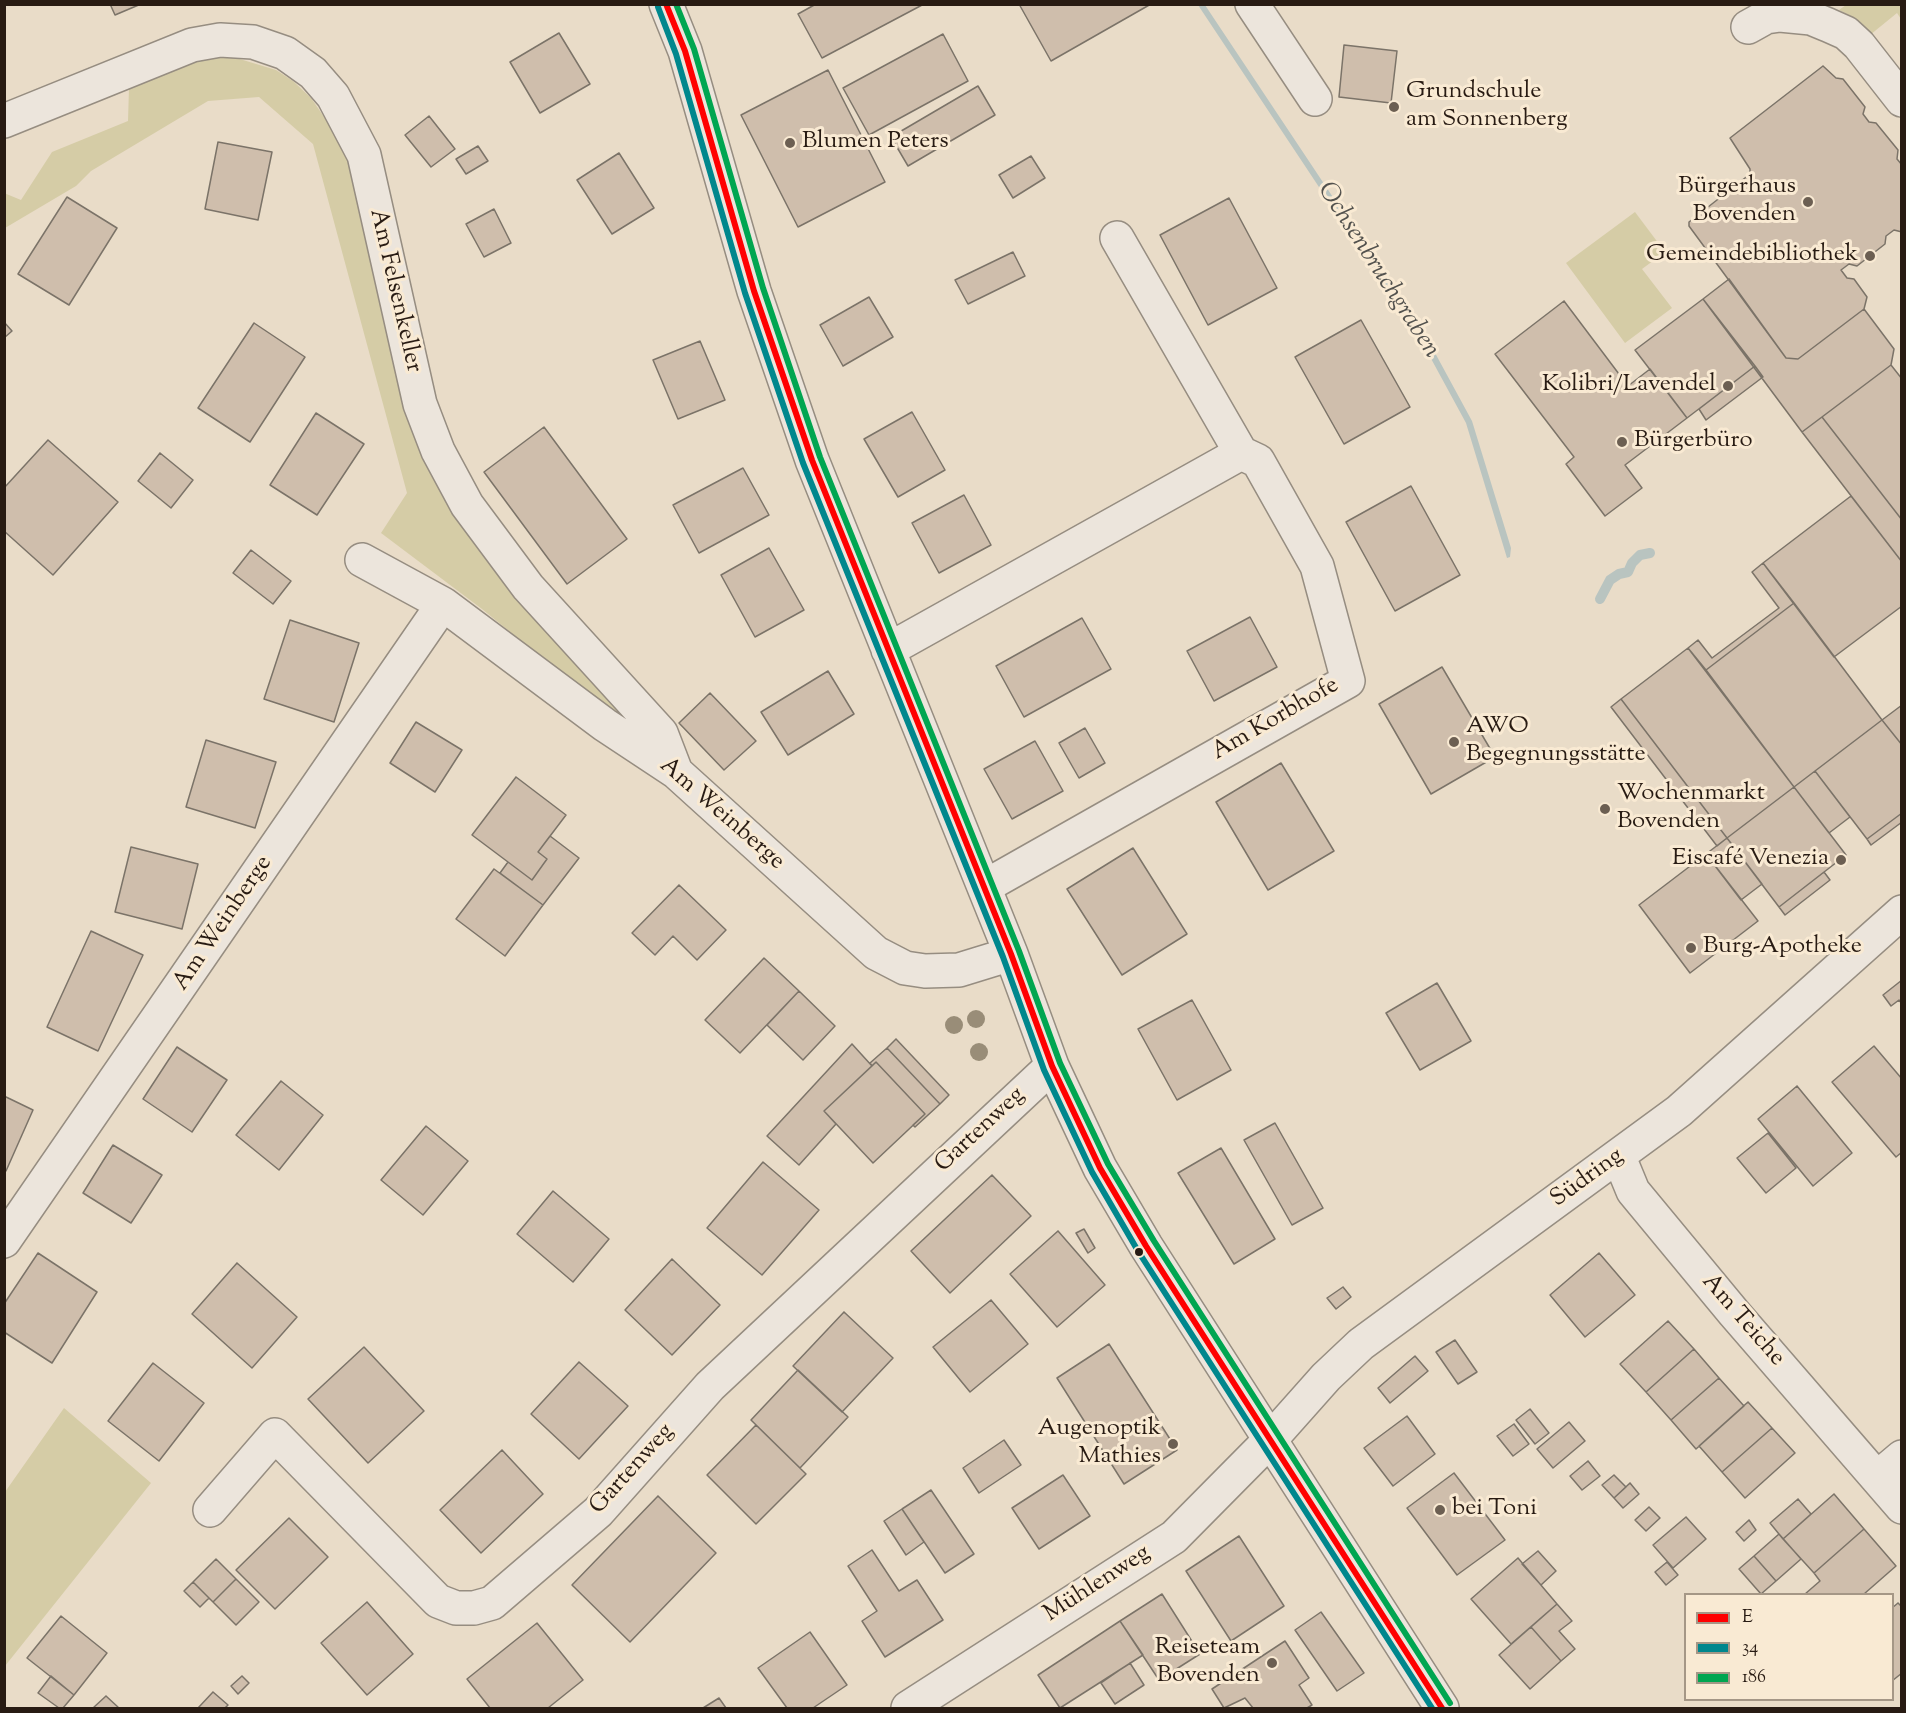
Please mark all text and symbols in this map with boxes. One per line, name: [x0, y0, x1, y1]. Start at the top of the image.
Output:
place label: Grundschule am Sonnenberg: [1406, 79, 1568, 135]
marker: Grundschule am Sonnenberg: [1387, 100, 1401, 114]
place label: Blumen Peters: [802, 129, 949, 157]
marker: Blumen Peters: [783, 136, 797, 150]
place label: Bürgerhaus Bovenden: [1678, 174, 1796, 230]
water label: Ochsenbruchgraben: [1308, 177, 1446, 365]
marker: Bürgerhaus Bovenden: [1801, 195, 1815, 209]
street label: Am Felsenkeller: [361, 206, 427, 376]
place label: Gemeindebibliothek: [1646, 242, 1858, 270]
marker: Gemeindebibliothek: [1863, 249, 1877, 263]
place label: Kolibri/Lavendel: [1542, 372, 1716, 400]
marker: Kolibri/Lavendel: [1721, 379, 1735, 393]
place label: Bürgerbüro: [1634, 428, 1753, 456]
marker: Bürgerbüro: [1615, 435, 1629, 449]
street label: Am Korbhofe: [1207, 672, 1345, 768]
place label: AWO Begegnungsstätte: [1466, 714, 1646, 770]
marker: AWO Begegnungsstätte: [1447, 735, 1461, 749]
street label: Am Weinberge: [652, 753, 790, 877]
place label: Wochenmarkt Bovenden: [1617, 781, 1765, 837]
marker: Wochenmarkt Bovenden: [1598, 802, 1612, 816]
place label: Eiscafé Venezia: [1672, 846, 1829, 874]
street label: Am Weinberge: [168, 851, 280, 997]
marker: Eiscafé Venezia: [1834, 853, 1848, 867]
place label: Burg-Apotheke: [1703, 934, 1862, 962]
marker: Burg-Apotheke: [1684, 941, 1698, 955]
street label: Gartenweg: [930, 1082, 1032, 1180]
street label: Südring: [1546, 1143, 1630, 1215]
unlabelled marker: [1133, 1246, 1145, 1258]
street label: Am Teiche: [1694, 1269, 1790, 1373]
place label: Augenoptik Mathies: [1038, 1416, 1161, 1472]
street label: Gartenweg: [585, 1419, 681, 1521]
marker: Augenoptik Mathies: [1166, 1437, 1180, 1451]
place label: bei Toni: [1452, 1496, 1537, 1524]
marker: bei Toni: [1433, 1503, 1447, 1517]
street label: Mühlenweg: [1039, 1540, 1157, 1630]
legend: [1684, 1593, 1894, 1701]
text: E: [1742, 1605, 1753, 1631]
place label: Reiseteam Bovenden: [1155, 1635, 1260, 1691]
text: 34: [1742, 1635, 1758, 1661]
marker: Reiseteam Bovenden: [1265, 1656, 1279, 1670]
text: 186: [1742, 1665, 1766, 1691]

